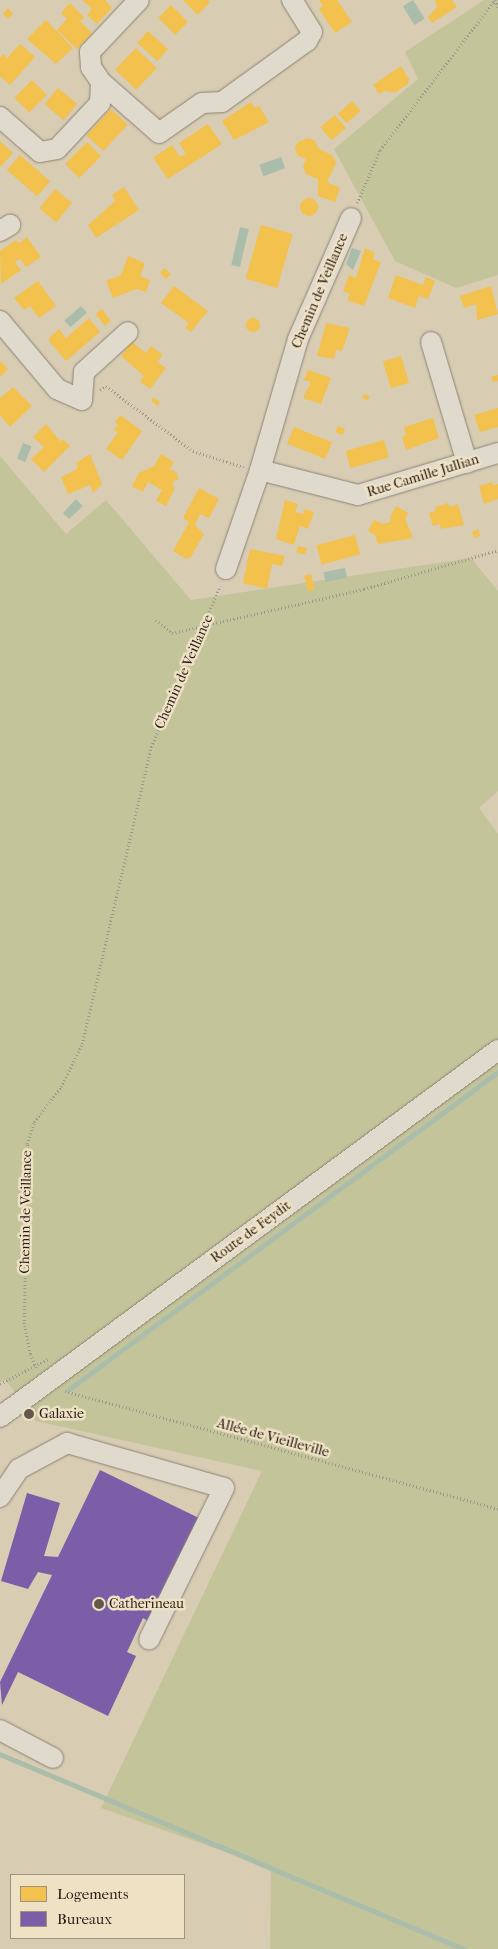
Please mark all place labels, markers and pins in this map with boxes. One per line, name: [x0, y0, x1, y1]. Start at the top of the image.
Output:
place label: Galaxie: [39, 1406, 84, 1422]
marker: Galaxie: [23, 1408, 35, 1420]
place label: Catherineau: [109, 1596, 184, 1612]
marker: Catherineau: [93, 1598, 105, 1610]

